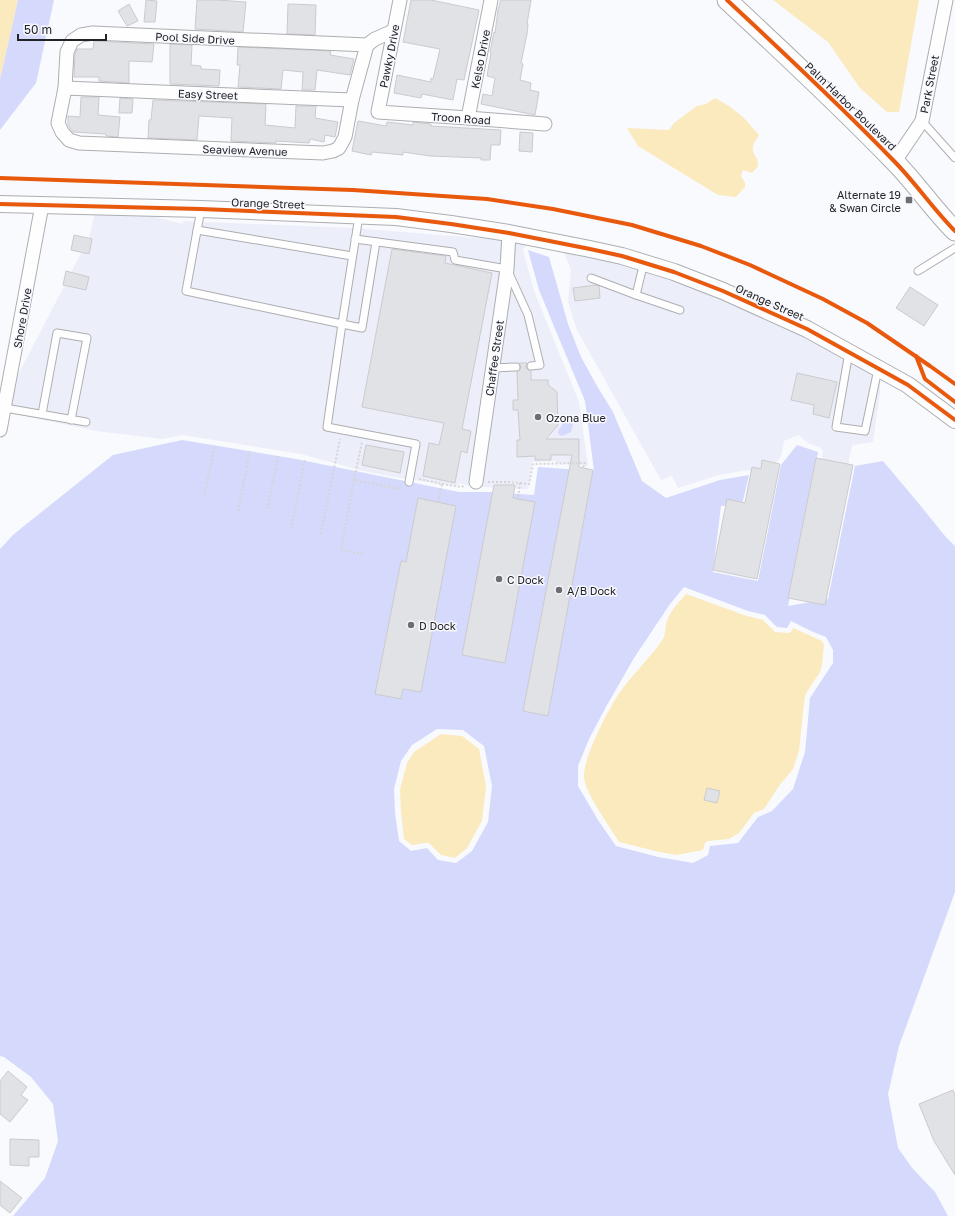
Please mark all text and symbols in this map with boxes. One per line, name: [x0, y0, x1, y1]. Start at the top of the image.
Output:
scale bar: [18, 16, 106, 42]
text: 50 m: [24, 22, 52, 37]
street label: Pawky Drive: [376, 23, 402, 89]
street label: Kelso Drive: [468, 28, 492, 90]
street label: Pool Side Drive: [155, 29, 235, 47]
street label: Park Street: [917, 54, 941, 114]
street label: Palm Harbor Boulevard: [803, 59, 899, 153]
street label: Easy Street: [178, 86, 238, 102]
street label: Troon Road: [431, 109, 491, 127]
street label: Seaview Avenue: [202, 142, 288, 158]
place label: Alternate 19 & Swan Circle: [829, 188, 901, 214]
street label: Orange Street: [231, 195, 305, 211]
marker: Alternate 19 & Swan Circle: [904, 195, 914, 205]
street label: Orange Street: [734, 281, 806, 323]
street label: Shore Drive: [10, 287, 34, 349]
street label: Chaffee Street: [482, 319, 506, 397]
place label: Ozona Blue: [546, 411, 606, 424]
marker: Ozona Blue: [533, 412, 543, 422]
place label: C Dock: [507, 573, 544, 586]
marker: C Dock: [494, 574, 504, 584]
place label: A/B Dock: [567, 584, 616, 597]
marker: A/B Dock: [554, 585, 564, 595]
place label: D Dock: [419, 619, 456, 632]
marker: D Dock: [406, 620, 416, 630]

